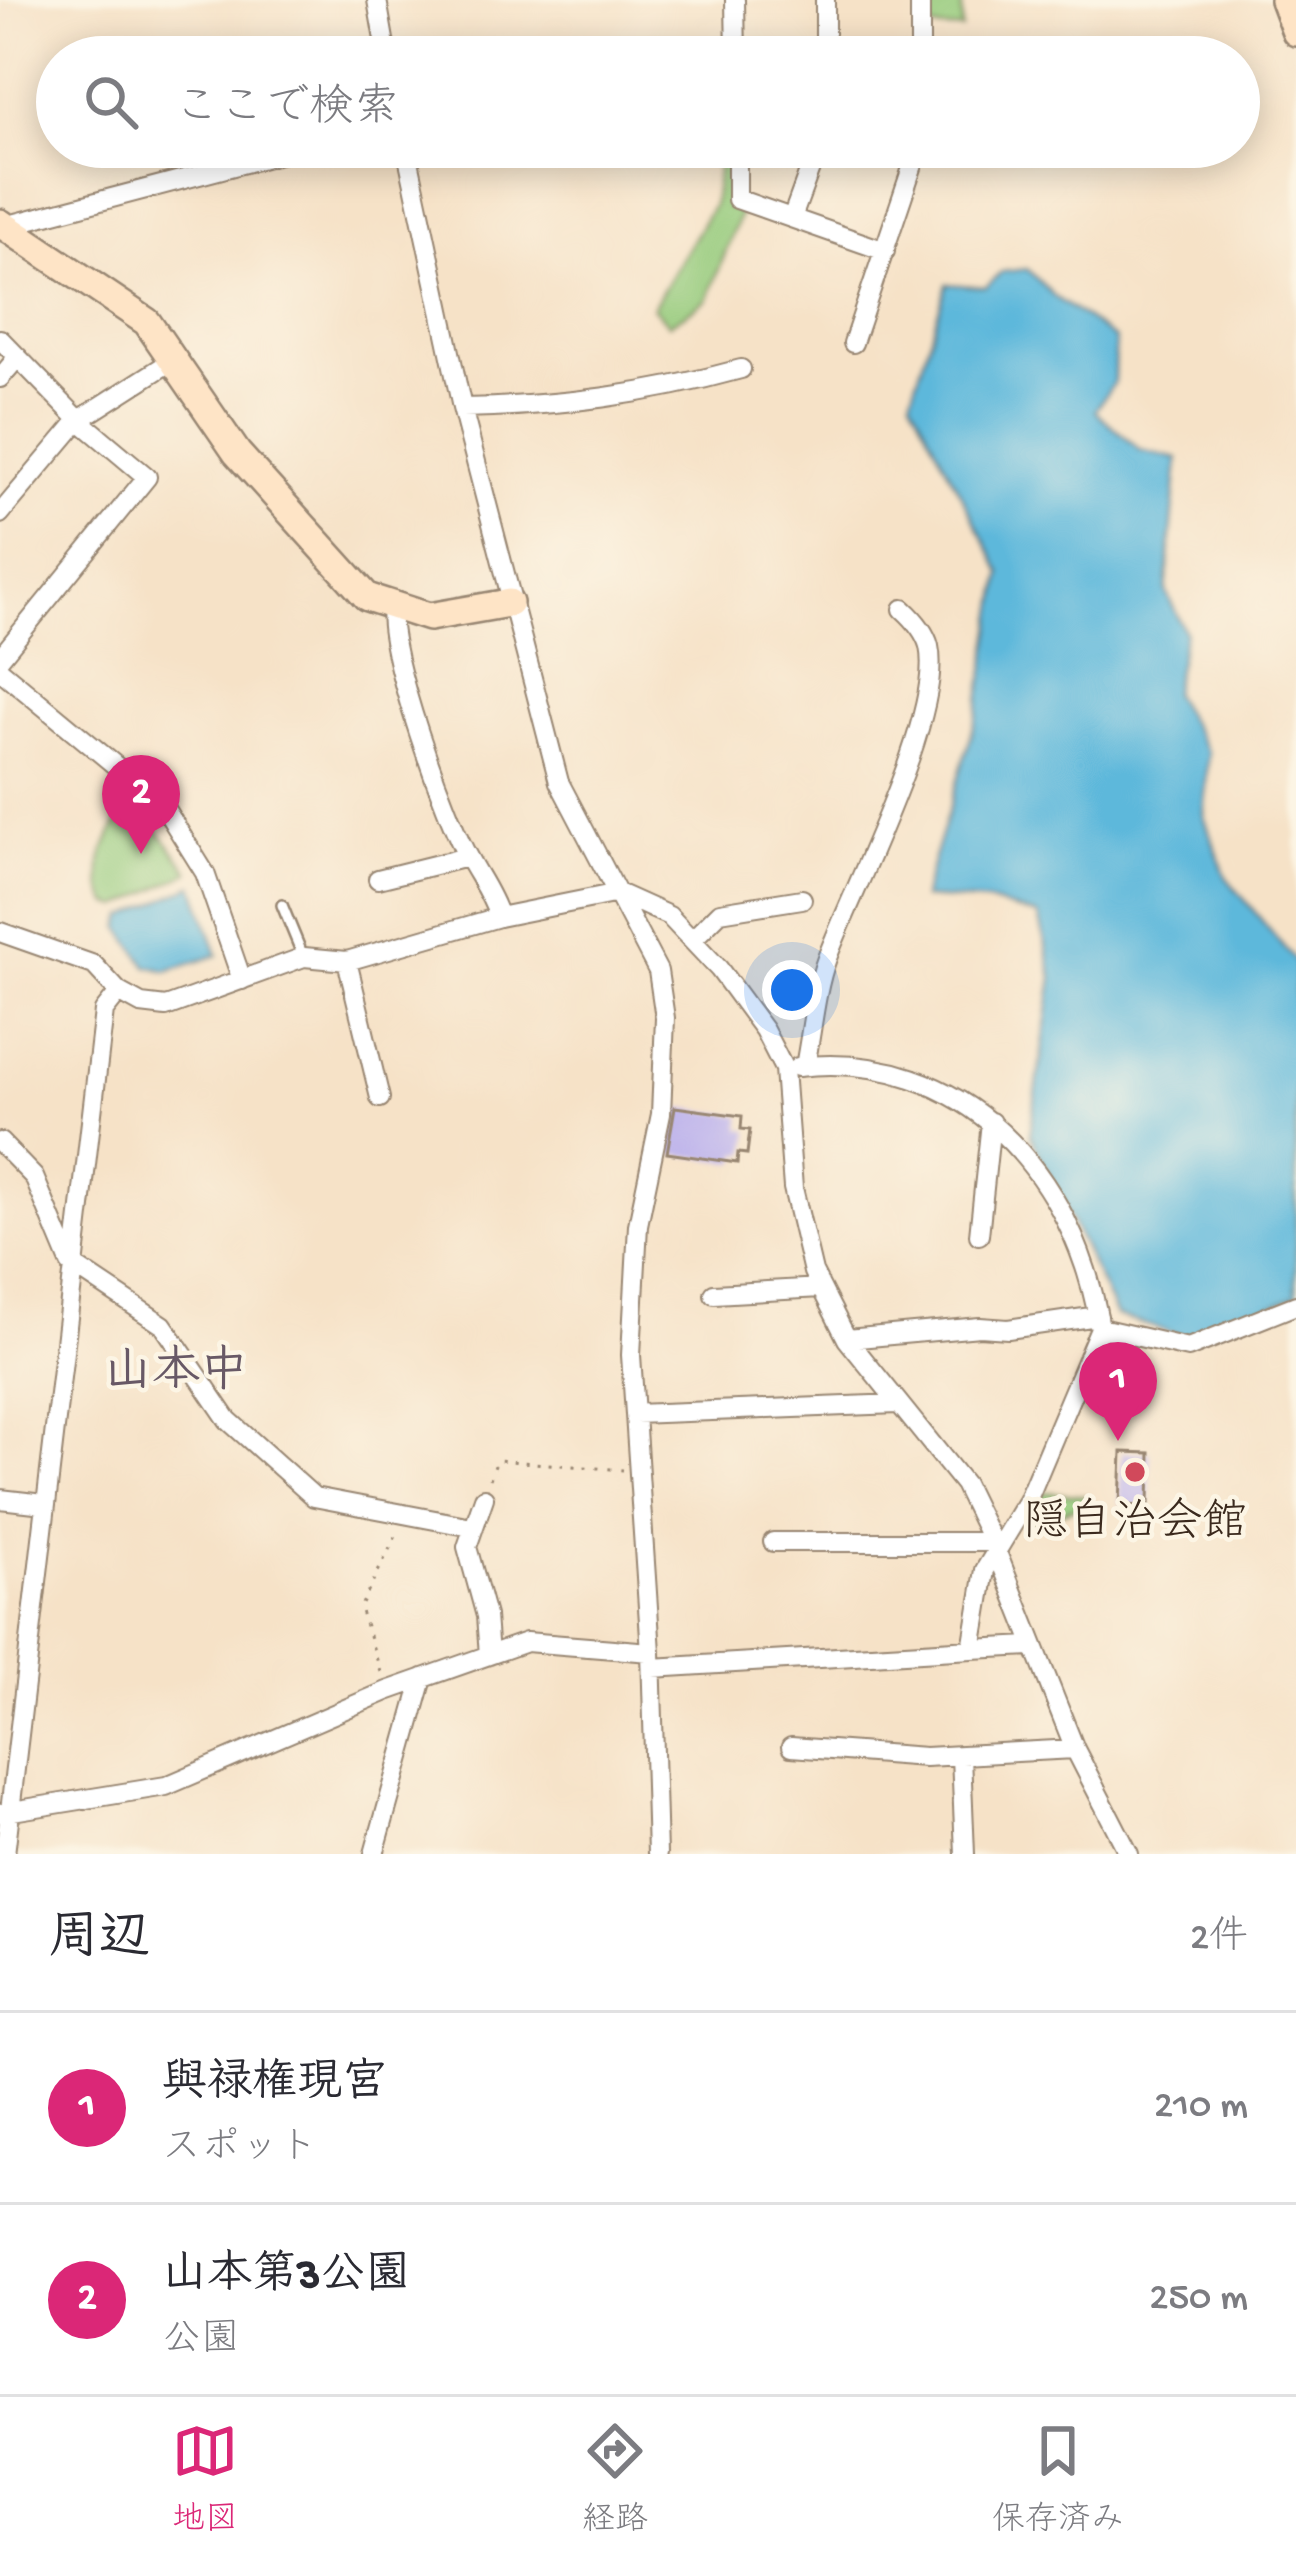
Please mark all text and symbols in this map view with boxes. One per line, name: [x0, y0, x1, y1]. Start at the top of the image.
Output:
search box: [36, 36, 1260, 168]
icon: search: [78, 69, 144, 135]
text: ここで検索: [174, 84, 399, 137]
pin: 2: [102, 755, 180, 854]
your location: [762, 960, 822, 1020]
pin: 1: [1079, 1342, 1157, 1441]
district label: 山本中: [104, 1344, 248, 1404]
marker: 隠自治会館: [1122, 1459, 1148, 1485]
place label: 隠自治会館: [1022, 1497, 1248, 1552]
text: 周辺: [48, 1912, 150, 1972]
text: 2件: [1190, 1917, 1248, 1963]
text: 與禄権現宮: [162, 2059, 387, 2112]
text: 1: [79, 2085, 95, 2131]
text: 210 m: [1154, 2085, 1248, 2131]
text: スポット: [162, 2127, 318, 2173]
text: 山本第3公園: [162, 2251, 410, 2304]
text: 2: [77, 2277, 97, 2323]
text: 250 m: [1149, 2277, 1248, 2323]
text: 公園: [162, 2319, 240, 2365]
tab: 地図: [172, 2418, 238, 2541]
tab: 経路: [582, 2418, 648, 2541]
tab: 保存済み: [992, 2418, 1124, 2541]

